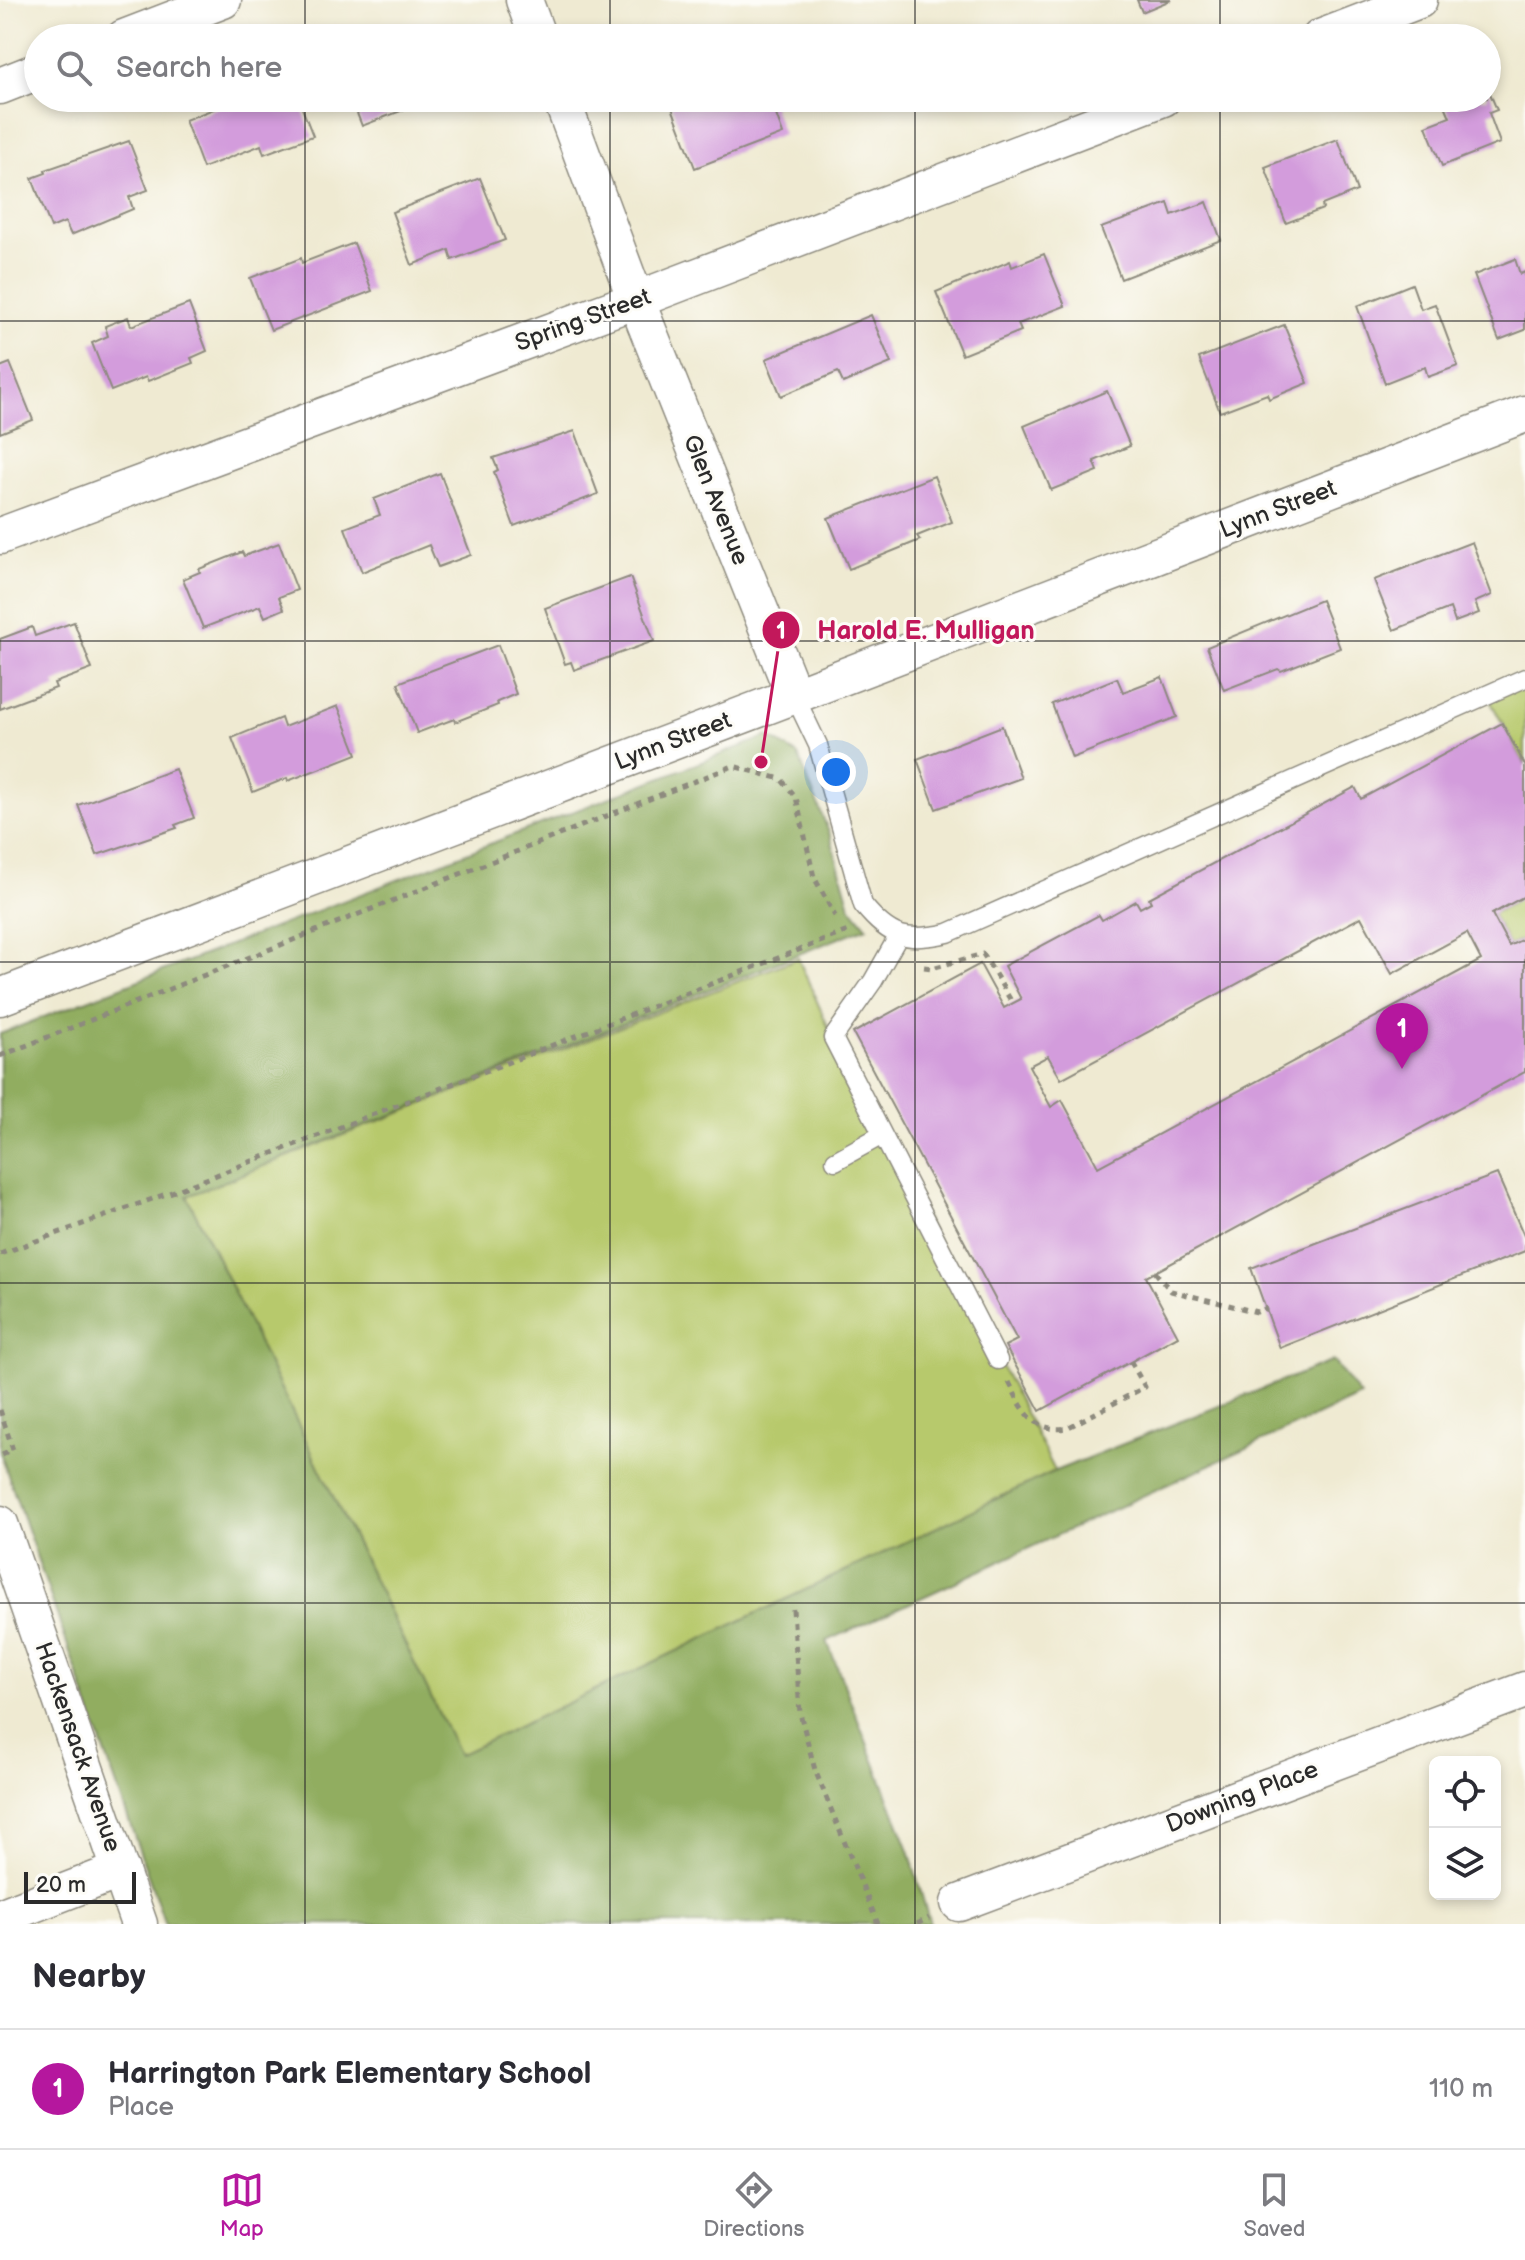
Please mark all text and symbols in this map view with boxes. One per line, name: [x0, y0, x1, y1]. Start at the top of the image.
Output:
search box: [24, 24, 1501, 112]
icon: search: [52, 46, 96, 90]
text: Search here: [116, 50, 282, 86]
street label: Spring Street: [511, 282, 655, 358]
street label: Glen Avenue: [677, 431, 755, 569]
street label: Lynn Street: [1216, 473, 1341, 545]
callout: Harold E. Mulligan: [761, 605, 1051, 655]
text: Harold E. Mulligan: [817, 616, 1035, 647]
text: 1: [776, 617, 786, 646]
street label: Lynn Street: [611, 705, 736, 777]
your location: [816, 752, 856, 792]
pin: 1: [1376, 1003, 1428, 1069]
street label: Hackensack Avenue: [28, 1638, 128, 1856]
street label: Downing Place: [1162, 1755, 1322, 1839]
map controls: [1429, 1756, 1501, 1900]
button: locate: [1429, 1756, 1501, 1828]
button: layers: [1429, 1828, 1501, 1900]
scale bar: [24, 1868, 136, 1904]
text: 20 m: [36, 1872, 86, 1899]
text: Nearby: [32, 1956, 146, 1997]
text: Harrington Park Elementary School: [108, 2056, 591, 2092]
text: 1: [53, 2074, 63, 2105]
text: 110 m: [1429, 2074, 1493, 2105]
text: Place: [108, 2092, 174, 2123]
tab: Map: [220, 2168, 264, 2243]
tab: Directions: [703, 2168, 804, 2243]
tab: Saved: [1244, 2168, 1305, 2243]

